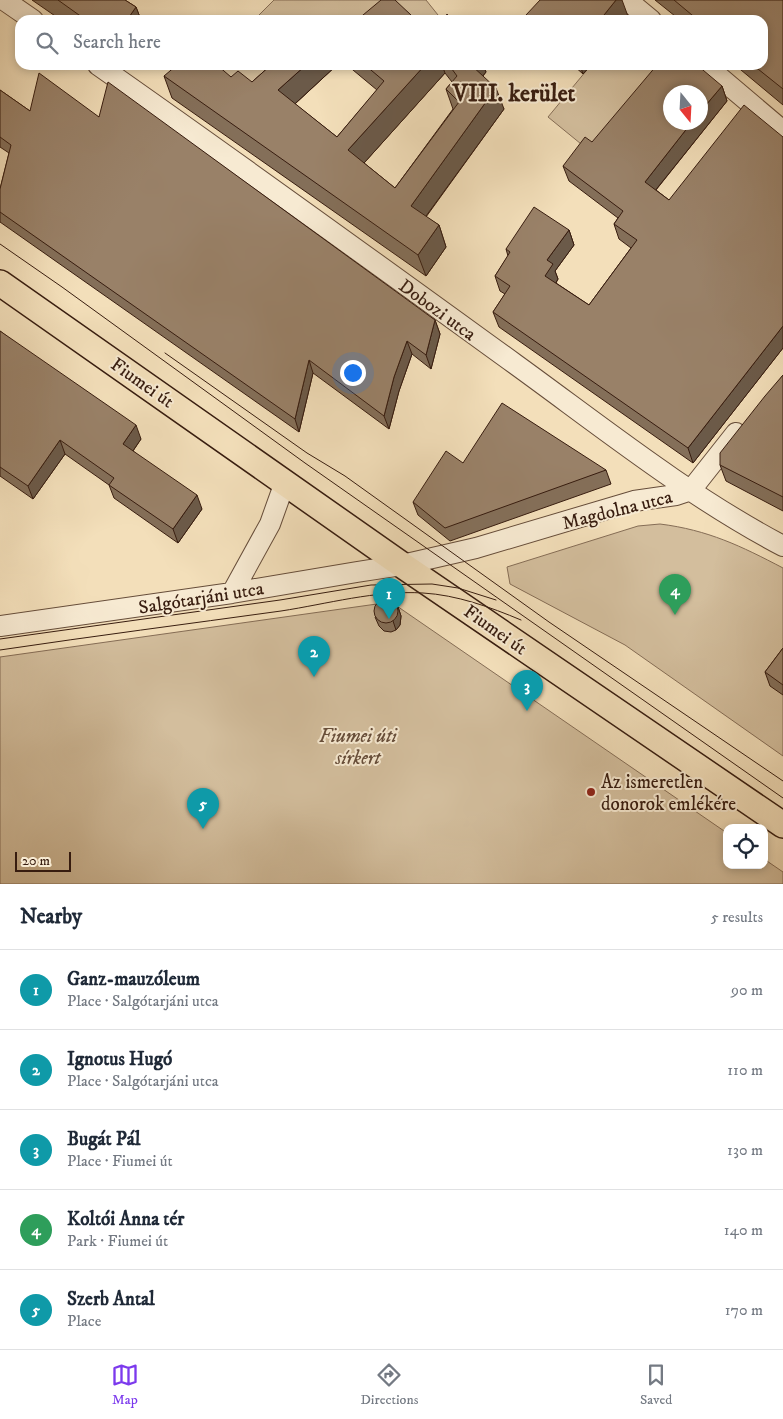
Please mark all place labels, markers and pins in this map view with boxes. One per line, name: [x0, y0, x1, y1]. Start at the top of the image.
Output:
pin: 4: [659, 574, 691, 615]
pin: 1: [373, 578, 405, 619]
pin: 2: [298, 636, 330, 677]
pin: 3: [511, 670, 543, 711]
place label: Az ismeretlen donorok emlékére: [601, 771, 736, 816]
marker: Az ismeretlen donorok emlékére: [585, 786, 597, 798]
pin: 5: [187, 788, 219, 829]

